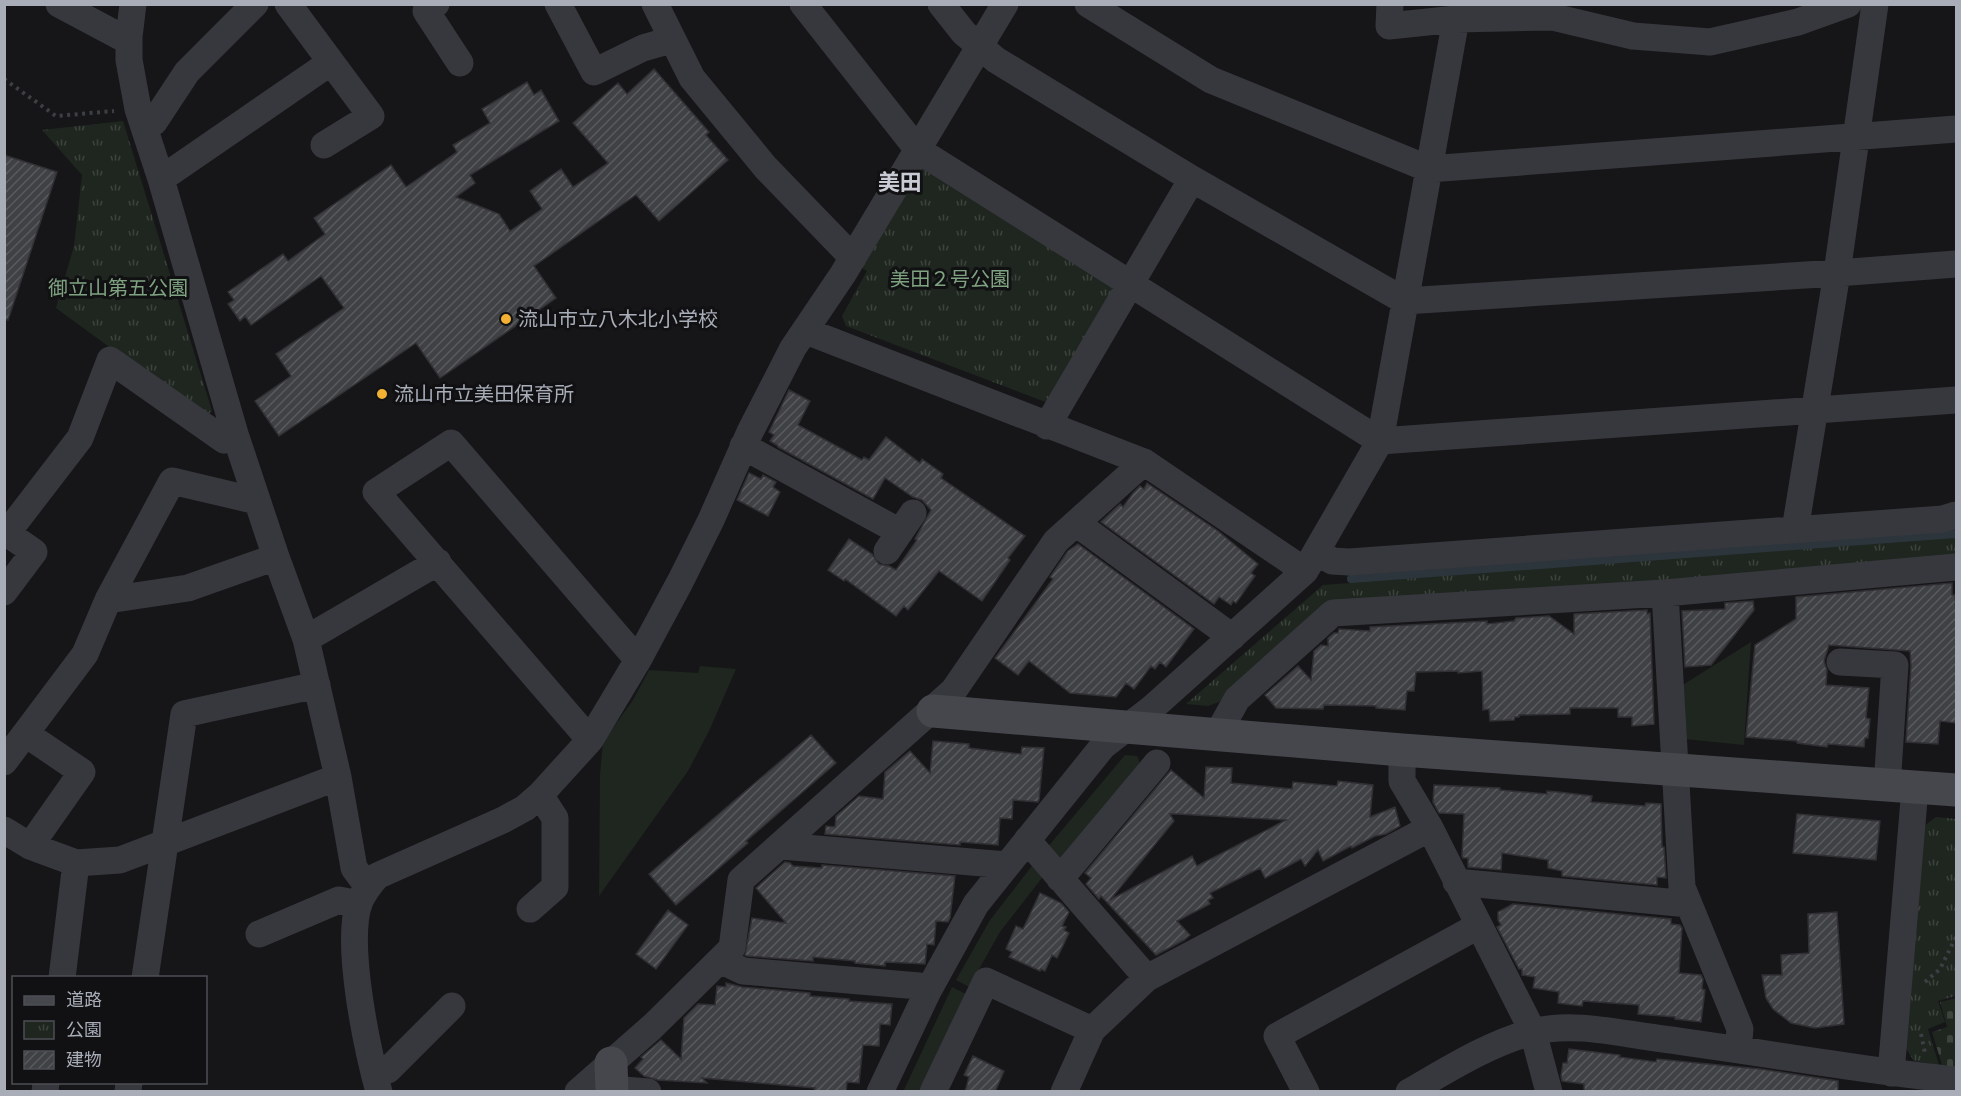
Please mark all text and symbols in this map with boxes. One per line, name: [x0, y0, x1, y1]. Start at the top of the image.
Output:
district label: 美田: [878, 170, 922, 195]
park label: 美田２号公園: [890, 267, 1010, 291]
park label: 御立山第五公園: [48, 276, 188, 300]
place label: 流山市立八木北小学校: [518, 307, 718, 331]
marker: 流山市立八木北小学校: [499, 312, 513, 326]
place label: 流山市立美田保育所: [394, 382, 574, 406]
marker: 流山市立美田保育所: [375, 387, 389, 401]
legend: [12, 976, 207, 1084]
text: 道路: [66, 989, 102, 1010]
text: 公園: [66, 1019, 102, 1040]
text: 建物: [66, 1049, 102, 1070]

